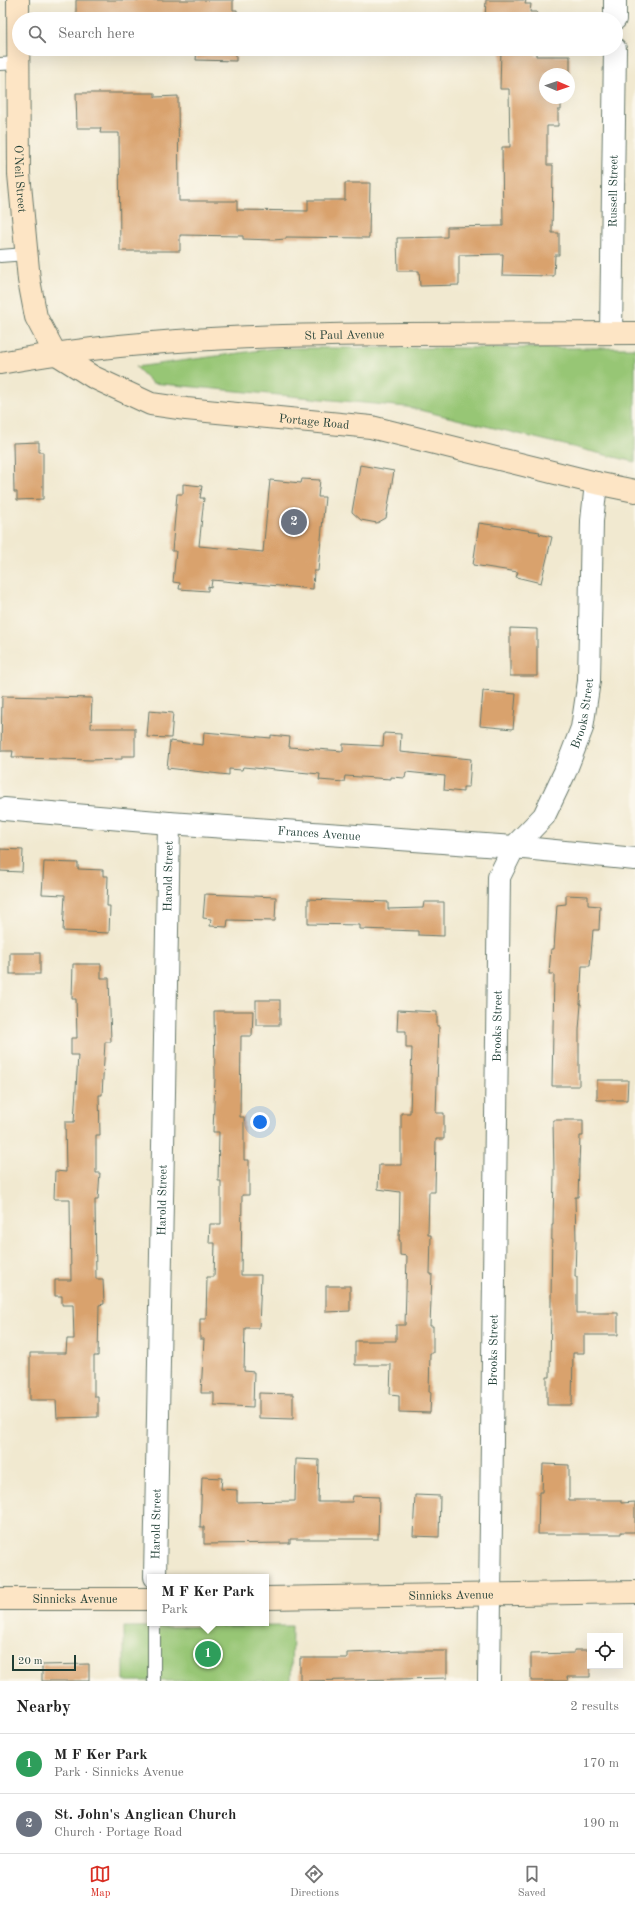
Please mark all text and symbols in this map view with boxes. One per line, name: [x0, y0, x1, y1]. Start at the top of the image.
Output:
search box: [12, 12, 623, 56]
icon: search: [26, 23, 48, 45]
text: Search here: [58, 27, 135, 42]
north arrow: [539, 68, 575, 104]
street label: O'Neil Street: [12, 145, 28, 213]
street label: Russell Street: [607, 155, 621, 227]
street label: St Paul Avenue: [304, 329, 385, 342]
street label: Portage Road: [278, 413, 350, 432]
pin: 2: [281, 507, 307, 537]
street label: Brooks Street: [570, 678, 596, 751]
street label: Frances Avenue: [277, 826, 361, 843]
street label: Harold Street: [162, 841, 176, 912]
street label: Brooks Street: [492, 990, 505, 1062]
your location: [250, 1112, 270, 1132]
street label: Harold Street: [156, 1164, 170, 1236]
street label: Brooks Street: [488, 1314, 501, 1386]
street label: Harold Street: [150, 1488, 164, 1560]
popup: [147, 1574, 269, 1626]
text: M F Ker Park: [161, 1585, 255, 1600]
street label: Sinnicks Avenue: [408, 1589, 494, 1603]
street label: Sinnicks Avenue: [32, 1594, 118, 1606]
text: Park: [161, 1603, 188, 1616]
map controls: [587, 1633, 623, 1669]
button: locate: [587, 1633, 623, 1669]
pin: 1: [195, 1639, 221, 1669]
scale bar: [12, 1653, 76, 1672]
text: 20 m: [18, 1656, 43, 1667]
text: Nearby: [16, 1699, 71, 1716]
text: 2 results: [570, 1700, 619, 1713]
text: M F Ker Park: [54, 1748, 148, 1763]
text: 1: [25, 1757, 33, 1770]
text: 170 m: [582, 1757, 619, 1770]
text: Park · Sinnicks Avenue: [54, 1766, 184, 1779]
text: St. John's Anglican Church: [54, 1808, 237, 1823]
text: 2: [25, 1817, 33, 1830]
text: 190 m: [582, 1817, 619, 1830]
text: Church · Portage Road: [54, 1826, 182, 1839]
tab: Map: [89, 1863, 111, 1901]
tab: Directions: [290, 1863, 339, 1901]
tab: Saved: [518, 1863, 546, 1901]

